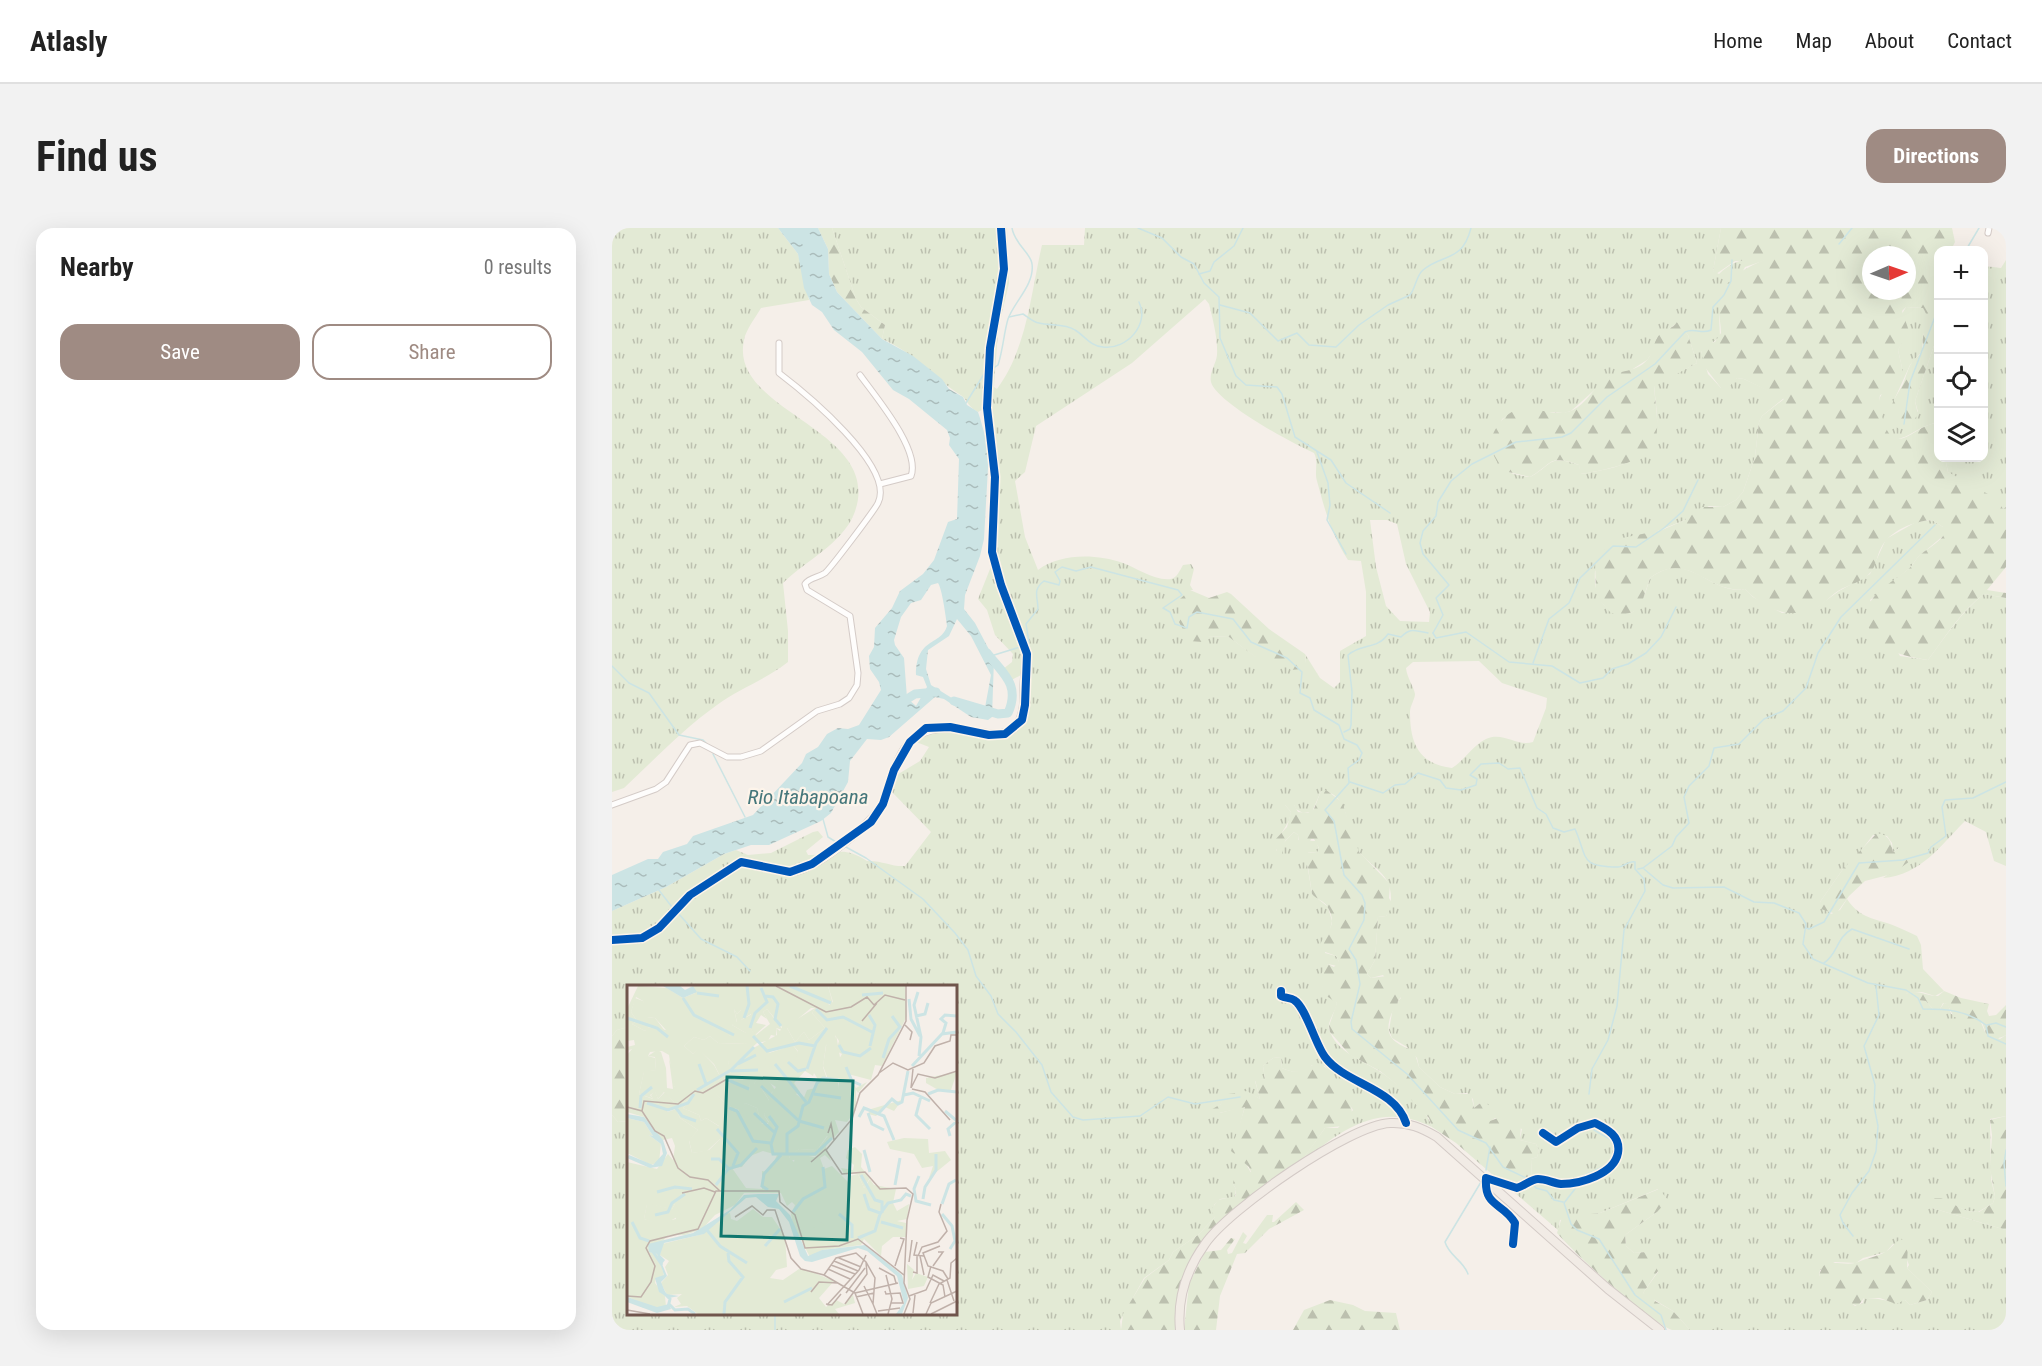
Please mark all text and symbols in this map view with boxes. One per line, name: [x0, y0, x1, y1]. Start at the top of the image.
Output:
text: Atlasly: [30, 25, 108, 58]
text: Home: [1713, 29, 1763, 53]
text: Map: [1796, 29, 1832, 53]
text: About: [1865, 29, 1914, 53]
text: Contact: [1947, 29, 2012, 53]
button: Directions: [1866, 129, 2006, 183]
text: Find us: [36, 132, 157, 181]
north arrow: [1862, 246, 1916, 300]
map controls: [1934, 246, 1988, 462]
button: +: [1934, 246, 1988, 300]
text: Nearby: [60, 252, 134, 282]
text: 0 results: [484, 255, 552, 279]
button: −: [1934, 300, 1988, 354]
button: Save: [60, 324, 300, 380]
button: Share: [312, 324, 552, 380]
button: locate: [1934, 354, 1988, 408]
button: layers: [1934, 408, 1988, 462]
water label: Rio Itabapoana: [748, 785, 868, 809]
inset map: [627, 985, 957, 1315]

